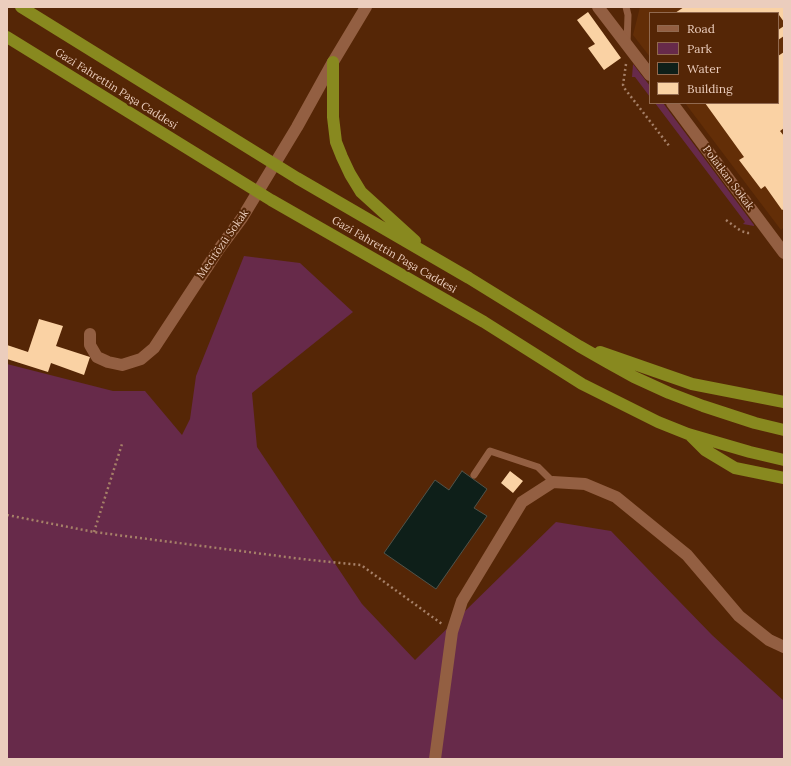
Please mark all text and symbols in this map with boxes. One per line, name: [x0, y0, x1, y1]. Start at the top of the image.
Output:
legend: [649, 12, 779, 104]
text: Road: [687, 21, 715, 36]
text: Park: [687, 41, 712, 56]
street label: Gazi Fahrettin Paşa Caddesi: [52, 46, 180, 132]
text: Water: [687, 61, 721, 76]
text: Building: [687, 81, 733, 96]
street label: Polatkan Sokak: [700, 143, 756, 213]
street label: Mecitözü Sokak: [194, 207, 252, 281]
street label: Gazi Fahrettin Paşa Caddesi: [329, 214, 459, 296]

